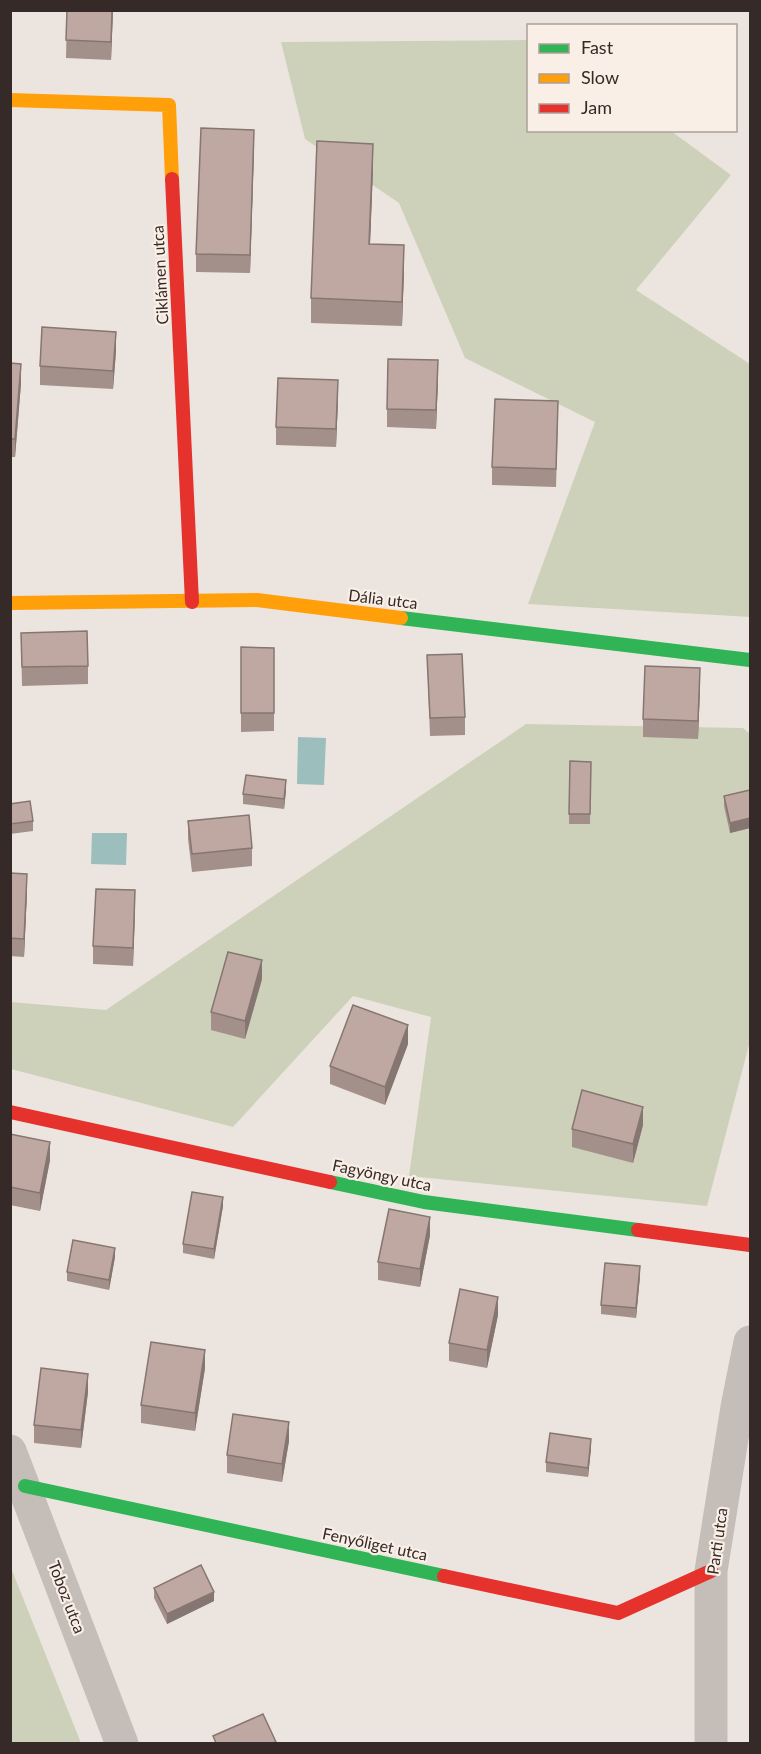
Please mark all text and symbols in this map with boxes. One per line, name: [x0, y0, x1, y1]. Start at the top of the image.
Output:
legend: [527, 24, 737, 132]
text: Fast: [581, 36, 614, 58]
text: Slow: [581, 66, 619, 88]
text: Jam: [581, 96, 612, 118]
street label: Ciklámen utca: [147, 225, 172, 325]
street label: Dália utca: [347, 585, 419, 612]
street label: Fagyöngy utca: [331, 1155, 433, 1194]
street label: Parti utca: [702, 1506, 731, 1576]
street label: Fenyőliget utca: [321, 1523, 429, 1564]
street label: Toboz utca: [45, 1558, 90, 1636]

